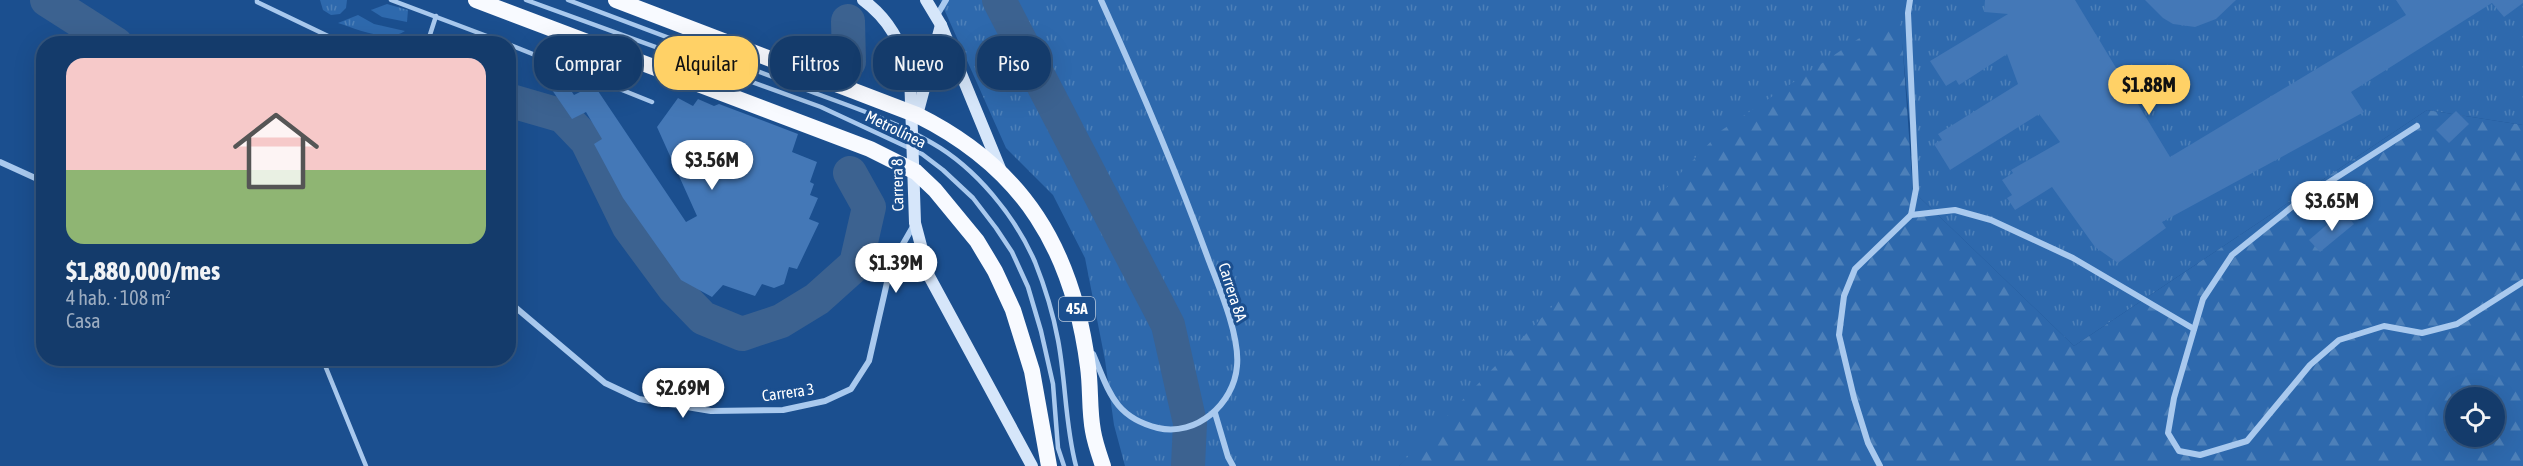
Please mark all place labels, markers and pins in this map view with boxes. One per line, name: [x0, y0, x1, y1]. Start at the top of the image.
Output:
pin: $1.88M: [2100, 65, 2198, 116]
pin: $3.56M: [663, 140, 761, 191]
pin: $3.65M: [2283, 181, 2381, 232]
pin: $1.39M: [847, 243, 945, 294]
pin: $2.69M: [634, 368, 732, 419]

